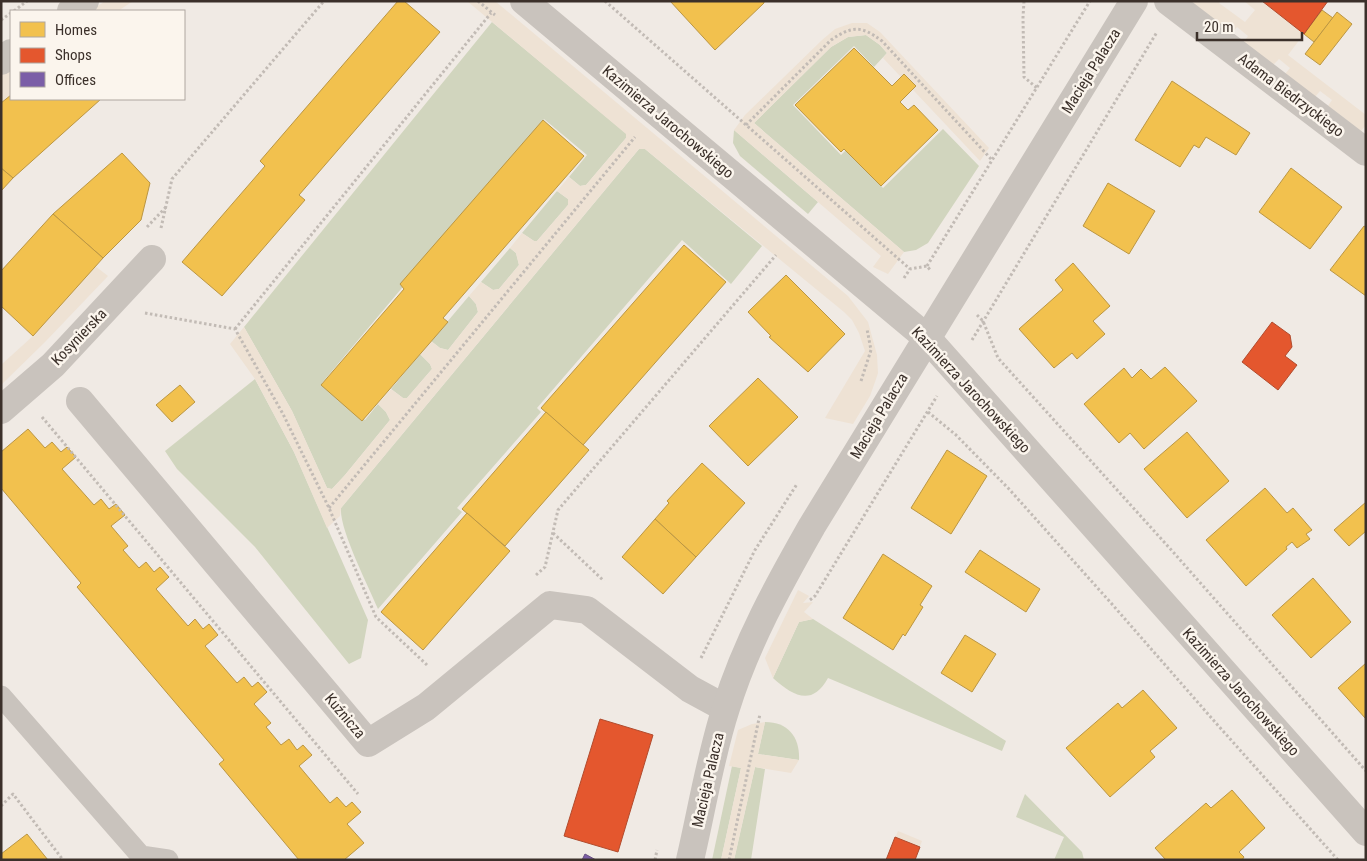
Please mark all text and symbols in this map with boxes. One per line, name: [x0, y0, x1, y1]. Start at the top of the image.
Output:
legend: [10, 10, 185, 100]
scale bar: [1197, 10, 1302, 42]
text: 20 m: [1204, 18, 1234, 36]
text: Homes: [55, 21, 97, 39]
street label: Macieja Palacza: [1058, 25, 1124, 117]
text: Shops: [55, 46, 92, 64]
street label: Adama Biedrzyckiego: [1235, 49, 1347, 141]
street label: Kazimierza Jarochowskiego: [599, 62, 737, 182]
text: Offices: [55, 71, 96, 89]
street label: Kosynierska: [48, 305, 110, 369]
street label: Kazimierza Jarochowskiego: [908, 323, 1034, 457]
street label: Macieja Palacza: [846, 370, 912, 462]
street label: Kazimierza Jarochowskiego: [1179, 624, 1303, 760]
street label: Kuźnicza: [321, 690, 369, 742]
street label: Macieja Palacza: [688, 731, 728, 829]

